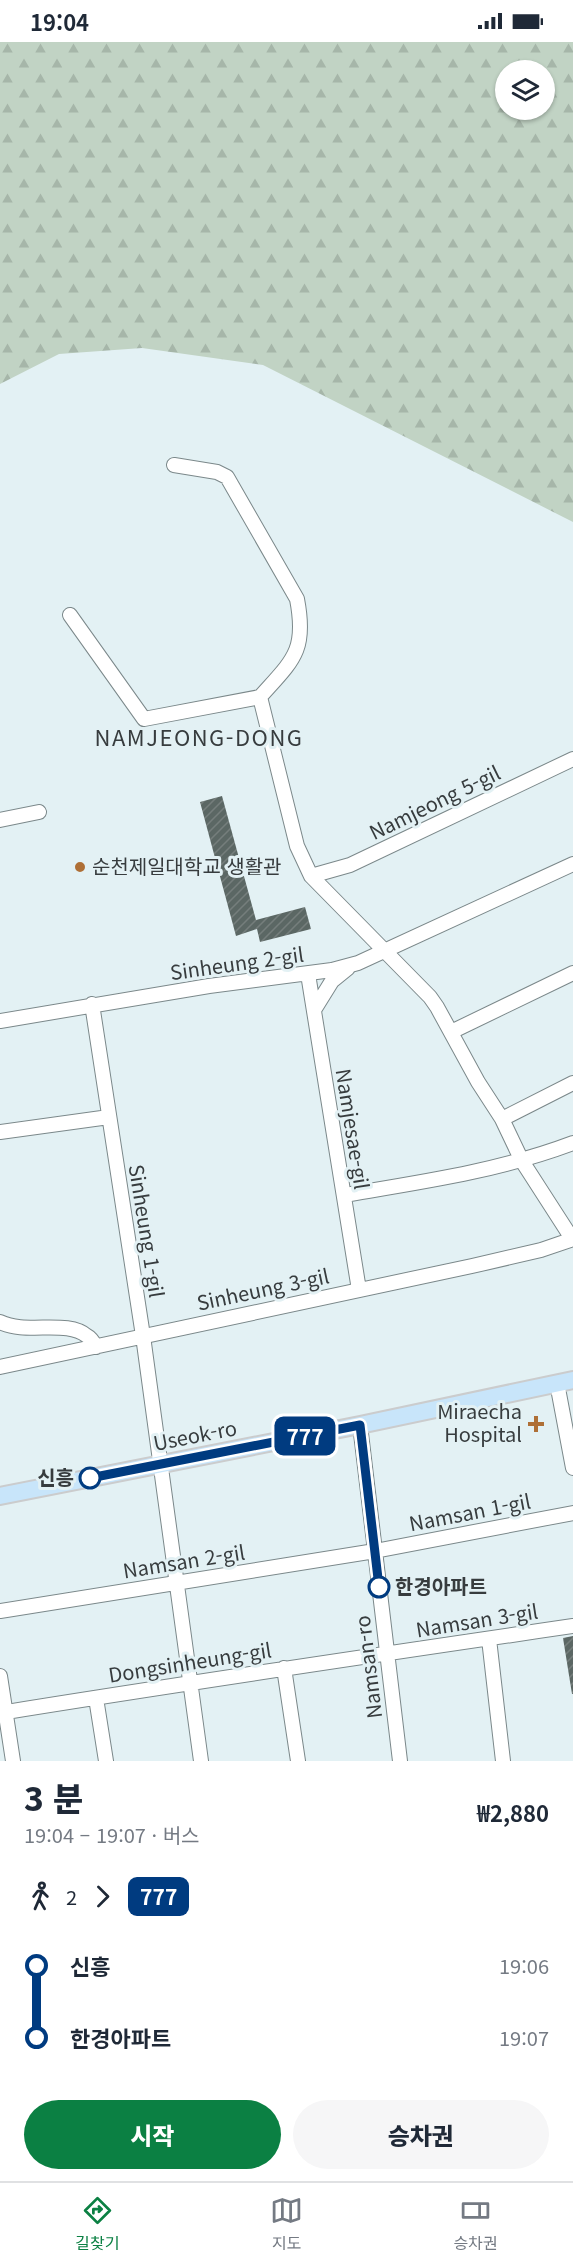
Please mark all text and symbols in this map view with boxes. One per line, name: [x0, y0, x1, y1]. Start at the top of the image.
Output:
text: 19:04: [30, 5, 89, 37]
map controls: [495, 60, 555, 120]
button: layers: [495, 60, 555, 120]
district label: NAMJEONG-DONG: [95, 720, 303, 752]
street label: Namjeong 5-gil: [364, 757, 505, 846]
place label: 순천제일대학교 생활관: [92, 851, 282, 880]
marker: 순천제일대학교 생활관: [73, 860, 87, 874]
street label: Sinheung 2-gil: [168, 939, 305, 986]
street label: Namjesae-gil: [330, 1066, 377, 1191]
street label: Sinheung 1-gil: [123, 1162, 172, 1300]
street label: Sinheung 3-gil: [194, 1260, 332, 1317]
place label: Miraecha Hospital: [437, 1396, 522, 1448]
street label: Useok-ro: [151, 1412, 239, 1457]
marker: Miraecha Hospital: [527, 1415, 545, 1433]
line badge: 777: [270, 1416, 340, 1456]
text: 777: [286, 1421, 324, 1451]
place label: 신흥: [37, 1462, 74, 1491]
marker: 신흥: [79, 1467, 101, 1489]
street label: Namsan 1-gil: [406, 1486, 533, 1538]
street label: Namsan 2-gil: [121, 1537, 247, 1584]
place label: 한경아파트: [395, 1571, 487, 1600]
marker: 한경아파트: [368, 1576, 390, 1598]
street label: Namsan 3-gil: [414, 1596, 540, 1643]
street label: Namsan-ro: [347, 1614, 388, 1720]
street label: Dongsinheung-gil: [106, 1634, 273, 1689]
text: 3 분: [24, 1773, 83, 1821]
text: ₩2,880: [477, 1796, 549, 1828]
text: 19:04 – 19:07 · 버스: [24, 1820, 200, 1849]
icon: walk: [24, 1880, 57, 1913]
icon: forward: [86, 1880, 119, 1913]
text: 777: [140, 1881, 177, 1911]
text: 2: [66, 1882, 77, 1911]
text: 신흥: [70, 1949, 110, 1981]
text: 19:06: [499, 1951, 549, 1980]
text: 한경아파트: [70, 2021, 171, 2053]
text: 19:07: [499, 2023, 549, 2052]
button: 시작: [24, 2100, 281, 2169]
button: 승차권: [293, 2100, 549, 2169]
tab: 길찾기: [75, 2194, 119, 2254]
tab: 지도: [270, 2194, 303, 2254]
tab: 승차권: [454, 2194, 498, 2254]

